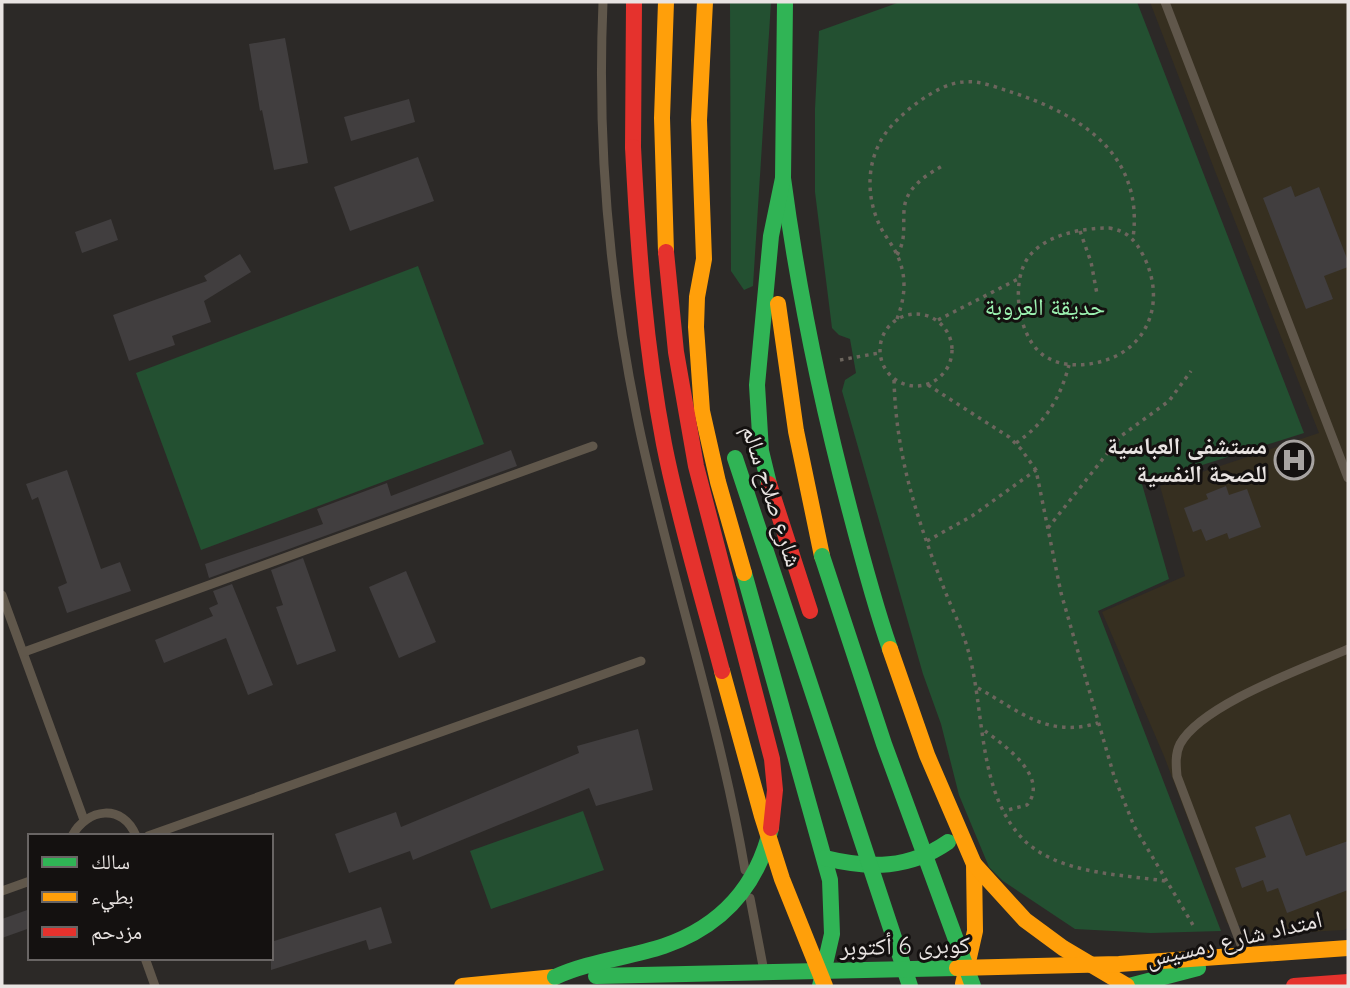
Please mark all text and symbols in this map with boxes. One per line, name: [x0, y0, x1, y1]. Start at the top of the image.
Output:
park label: حديقة العروبة: [985, 291, 1105, 321]
street label: شارع صلاح سالم: [734, 421, 810, 571]
place label: مستشفى العباسية للصحة النفسية: [1107, 430, 1267, 488]
hospital icon: مستشفى العباسية للصحة النفسية: [1273, 439, 1315, 481]
legend: [28, 834, 273, 960]
text: سالك: [91, 848, 130, 874]
text: بطيء: [91, 883, 134, 913]
street label: امتداد شارع رمسيس: [1143, 903, 1325, 974]
text: مزدحم: [91, 918, 142, 946]
street label: كوبرى 6 أكتوبر: [839, 929, 970, 961]

